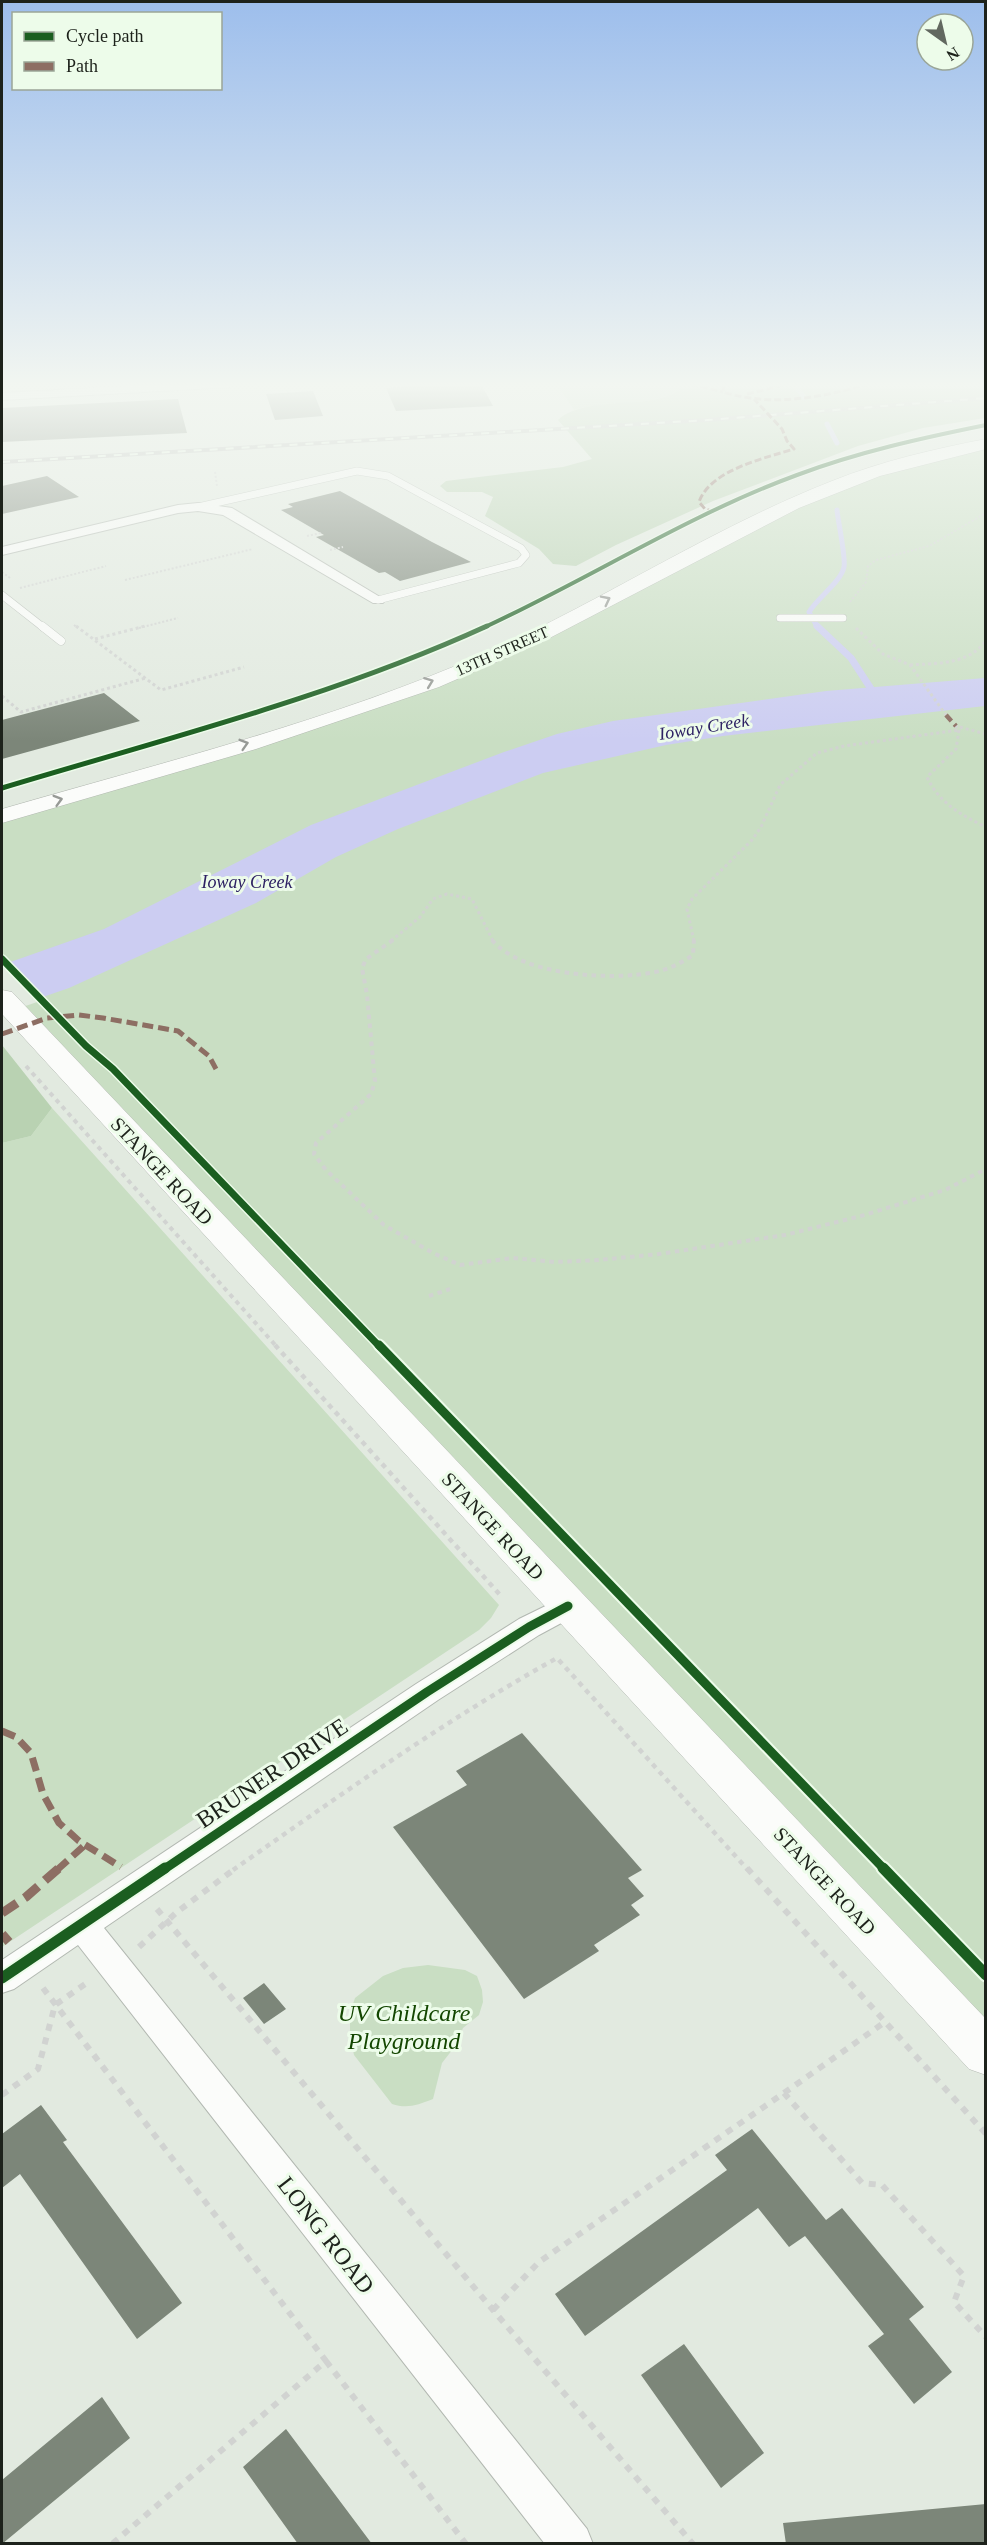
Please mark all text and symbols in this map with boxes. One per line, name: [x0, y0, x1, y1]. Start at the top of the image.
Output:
legend: [12, 12, 222, 90]
north arrow: [915, 12, 975, 72]
text: Cycle path: [66, 26, 143, 46]
text: N: [943, 44, 963, 65]
text: Path: [66, 56, 98, 76]
one-way arrow: [600, 596, 610, 607]
street label: 13TH STREET: [453, 623, 551, 679]
one-way arrow: [424, 677, 434, 690]
water label: Ioway Creek: [657, 710, 751, 744]
one-way arrow: [239, 739, 249, 751]
one-way arrow: [52, 795, 63, 807]
water label: Ioway Creek: [201, 872, 293, 892]
street label: STANGE ROAD: [107, 1113, 217, 1229]
street label: STANGE ROAD: [438, 1468, 548, 1584]
street label: BRUNER DRIVE: [191, 1713, 353, 1833]
street label: STANGE ROAD: [770, 1823, 880, 1939]
park label: UV Childcare Playground: [338, 2000, 471, 2054]
street label: LONG ROAD: [272, 2172, 380, 2298]

